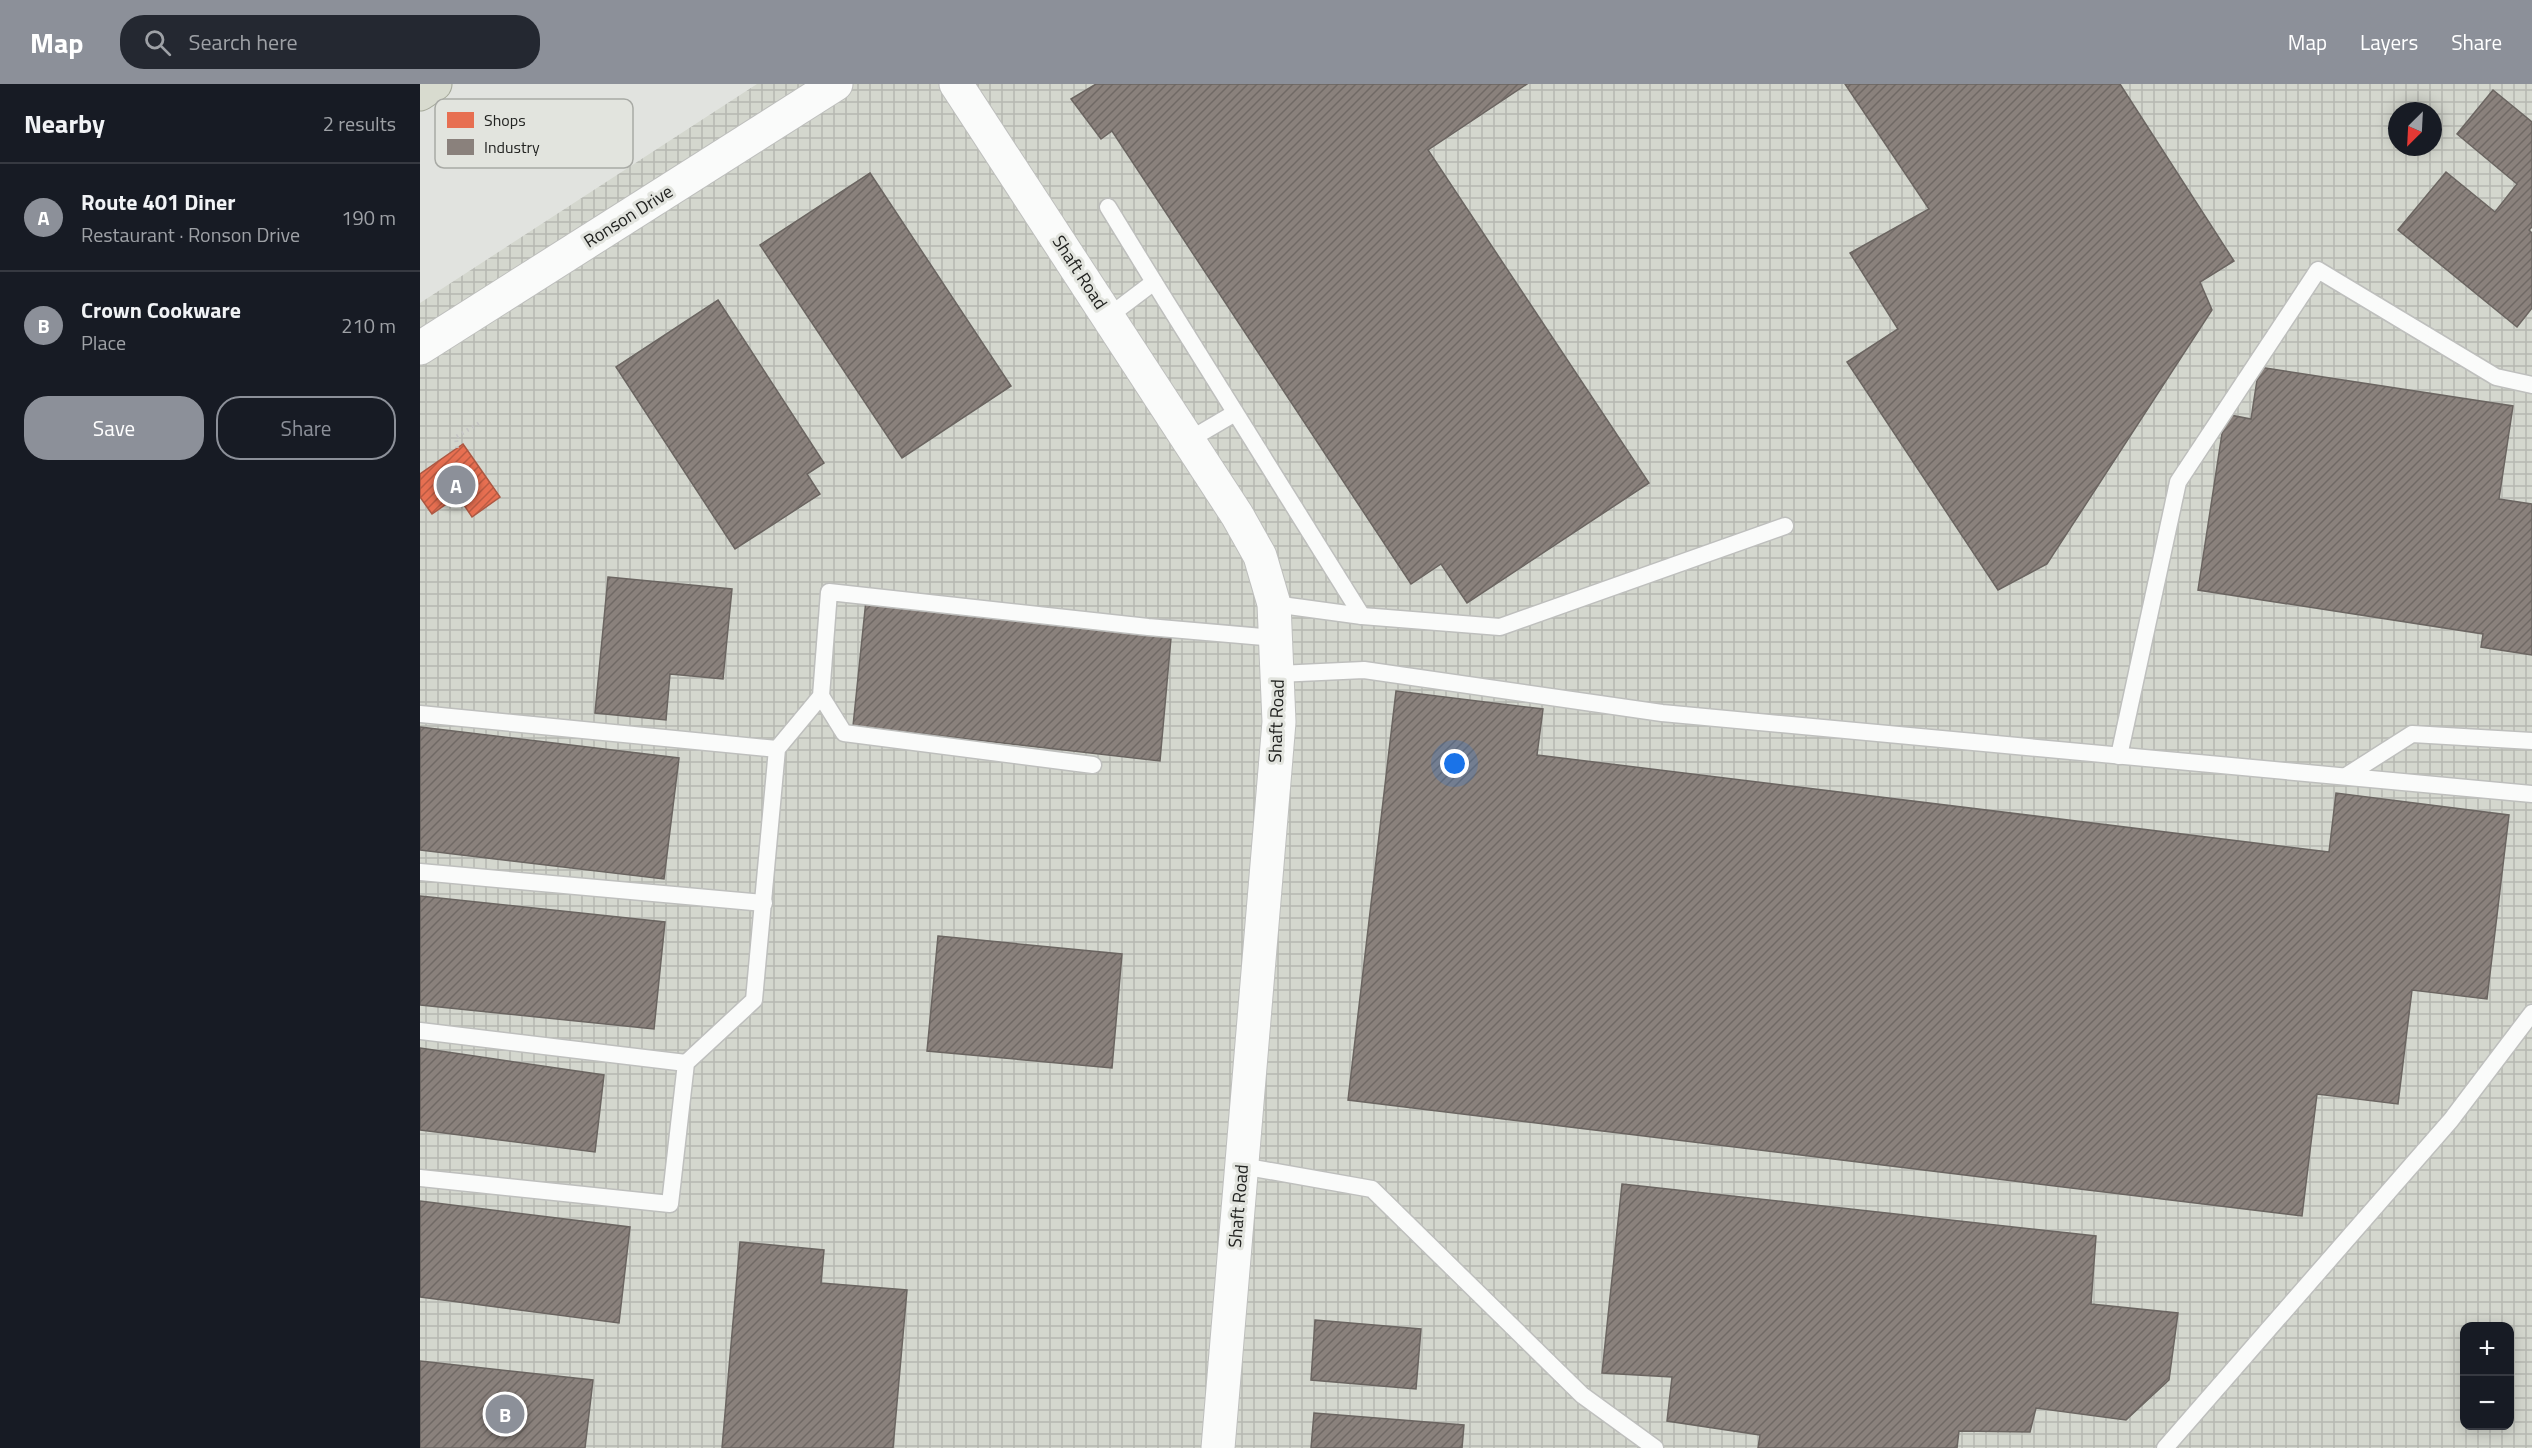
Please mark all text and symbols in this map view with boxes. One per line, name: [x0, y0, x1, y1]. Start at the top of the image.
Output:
search box: [120, 15, 540, 69]
text: Map: [30, 21, 84, 64]
text: Search here: [189, 25, 298, 59]
icon: search: [141, 26, 174, 59]
text: Map: [2288, 26, 2327, 58]
text: Layers: [2360, 26, 2418, 58]
text: Share: [2451, 26, 2502, 58]
legend: [435, 99, 633, 168]
north arrow: [2388, 102, 2442, 156]
text: Nearby: [24, 104, 105, 143]
text: 2 results: [323, 108, 396, 139]
text: Shops: [484, 108, 526, 132]
text: Industry: [484, 135, 540, 159]
street label: Ronson Drive: [578, 178, 678, 254]
text: Route 401 Diner: [81, 185, 236, 219]
text: A: [37, 202, 50, 233]
text: 190 m: [341, 202, 396, 233]
text: Restaurant · Ronson Drive: [81, 219, 300, 250]
street label: Shaft Road: [1046, 230, 1114, 314]
text: Crown Cookware: [81, 293, 241, 327]
text: B: [37, 310, 50, 341]
text: 210 m: [341, 310, 396, 341]
text: Place: [81, 327, 126, 358]
button: Save: [24, 396, 204, 460]
button: Share: [216, 396, 396, 460]
pin: A: [436, 462, 476, 508]
street label: Shaft Road: [1261, 679, 1291, 763]
your location: [1440, 749, 1469, 778]
street label: Shaft Road: [1221, 1163, 1255, 1249]
map controls: [2460, 1322, 2514, 1430]
button: +: [2460, 1322, 2514, 1376]
button: −: [2460, 1376, 2514, 1430]
pin: B: [486, 1392, 524, 1436]

